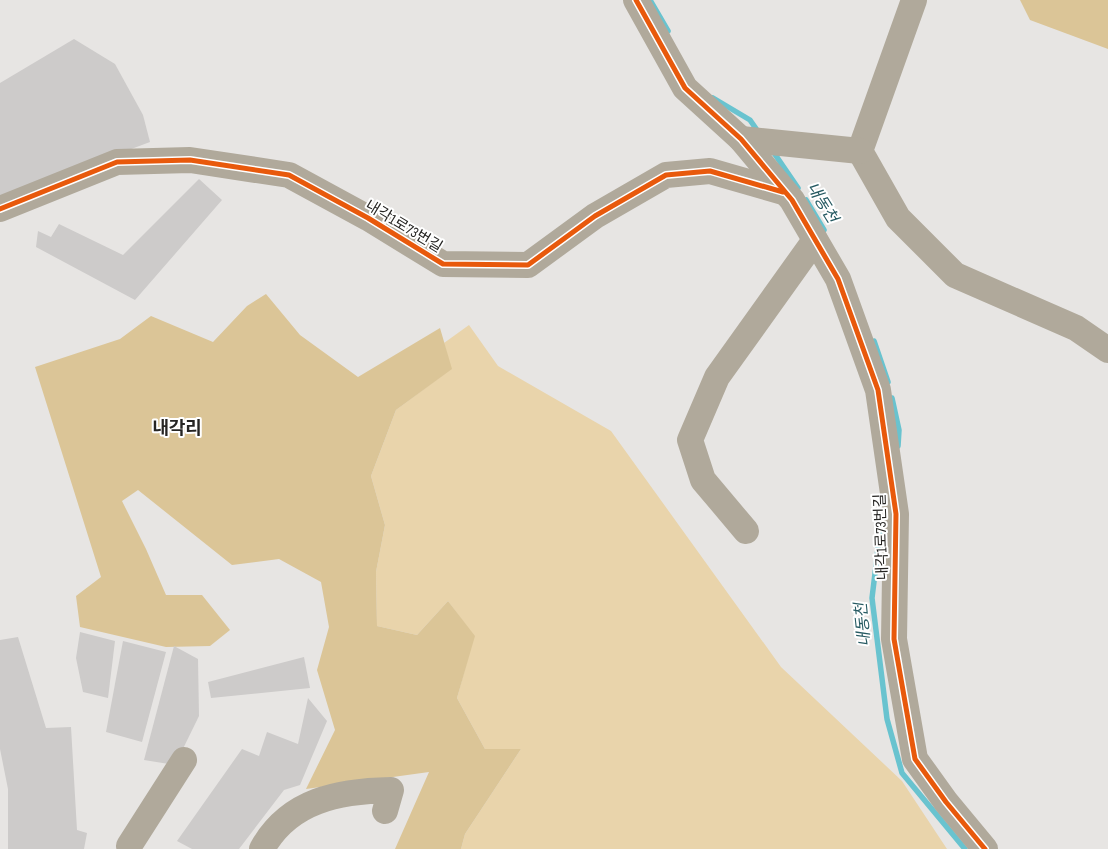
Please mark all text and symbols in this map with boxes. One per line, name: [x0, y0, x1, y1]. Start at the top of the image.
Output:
water label: 내동천: [802, 179, 843, 228]
street label: 내각1로73번길: [362, 196, 446, 257]
district label: 내각리: [152, 418, 202, 439]
street label: 내각1로73번길: [870, 493, 893, 581]
water label: 내동천: [851, 600, 875, 648]

